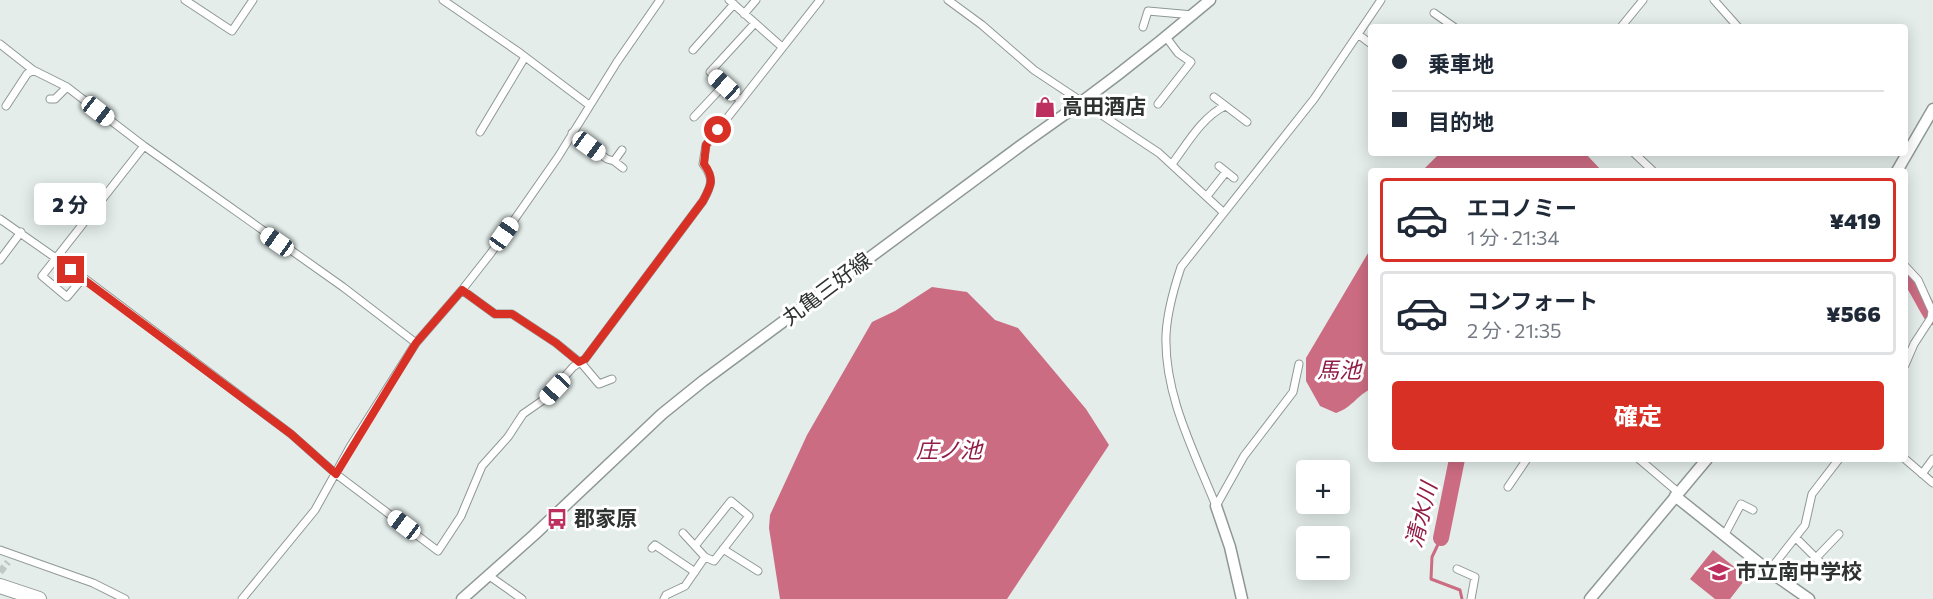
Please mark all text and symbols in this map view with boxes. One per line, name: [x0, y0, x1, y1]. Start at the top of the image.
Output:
text: 乗車地: [1428, 50, 1494, 77]
car: [705, 66, 743, 104]
car: [78, 93, 118, 129]
place label: 高田酒店: [1062, 93, 1146, 118]
shop icon: 高田酒店: [1033, 95, 1057, 119]
text: 目的地: [1428, 108, 1494, 135]
route start: [704, 116, 731, 143]
car: [569, 128, 609, 164]
callout: 2 分: [35, 183, 107, 225]
text: 2 分: [52, 192, 88, 216]
icon: car: [1395, 193, 1449, 247]
text: エコノミー: [1467, 194, 1577, 221]
text: ¥419: [1829, 207, 1881, 234]
car: [486, 214, 522, 254]
car: [257, 224, 297, 260]
text: 1 分 · 21:34: [1467, 225, 1560, 249]
street label: 丸亀三好線: [777, 246, 876, 329]
route end: [57, 256, 84, 283]
icon: car: [1395, 286, 1449, 340]
text: コンフォート: [1467, 287, 1598, 314]
text: ¥566: [1826, 300, 1881, 327]
text: 2 分 · 21:35: [1467, 318, 1562, 342]
water label: 馬池: [1317, 356, 1363, 383]
car: [536, 370, 574, 408]
button: 確定: [1392, 381, 1884, 450]
water label: 庄ノ池: [916, 436, 984, 463]
map controls: [1296, 460, 1350, 580]
button: +: [1296, 460, 1350, 514]
water label: 清水川: [1399, 478, 1442, 550]
place label: 郡家原: [574, 505, 637, 530]
car: [384, 507, 424, 543]
bus stop icon: 郡家原: [545, 507, 569, 531]
button: −: [1296, 526, 1350, 580]
place label: 市立南中学校: [1736, 558, 1862, 583]
school or university icon: 市立南中学校: [1707, 560, 1731, 584]

